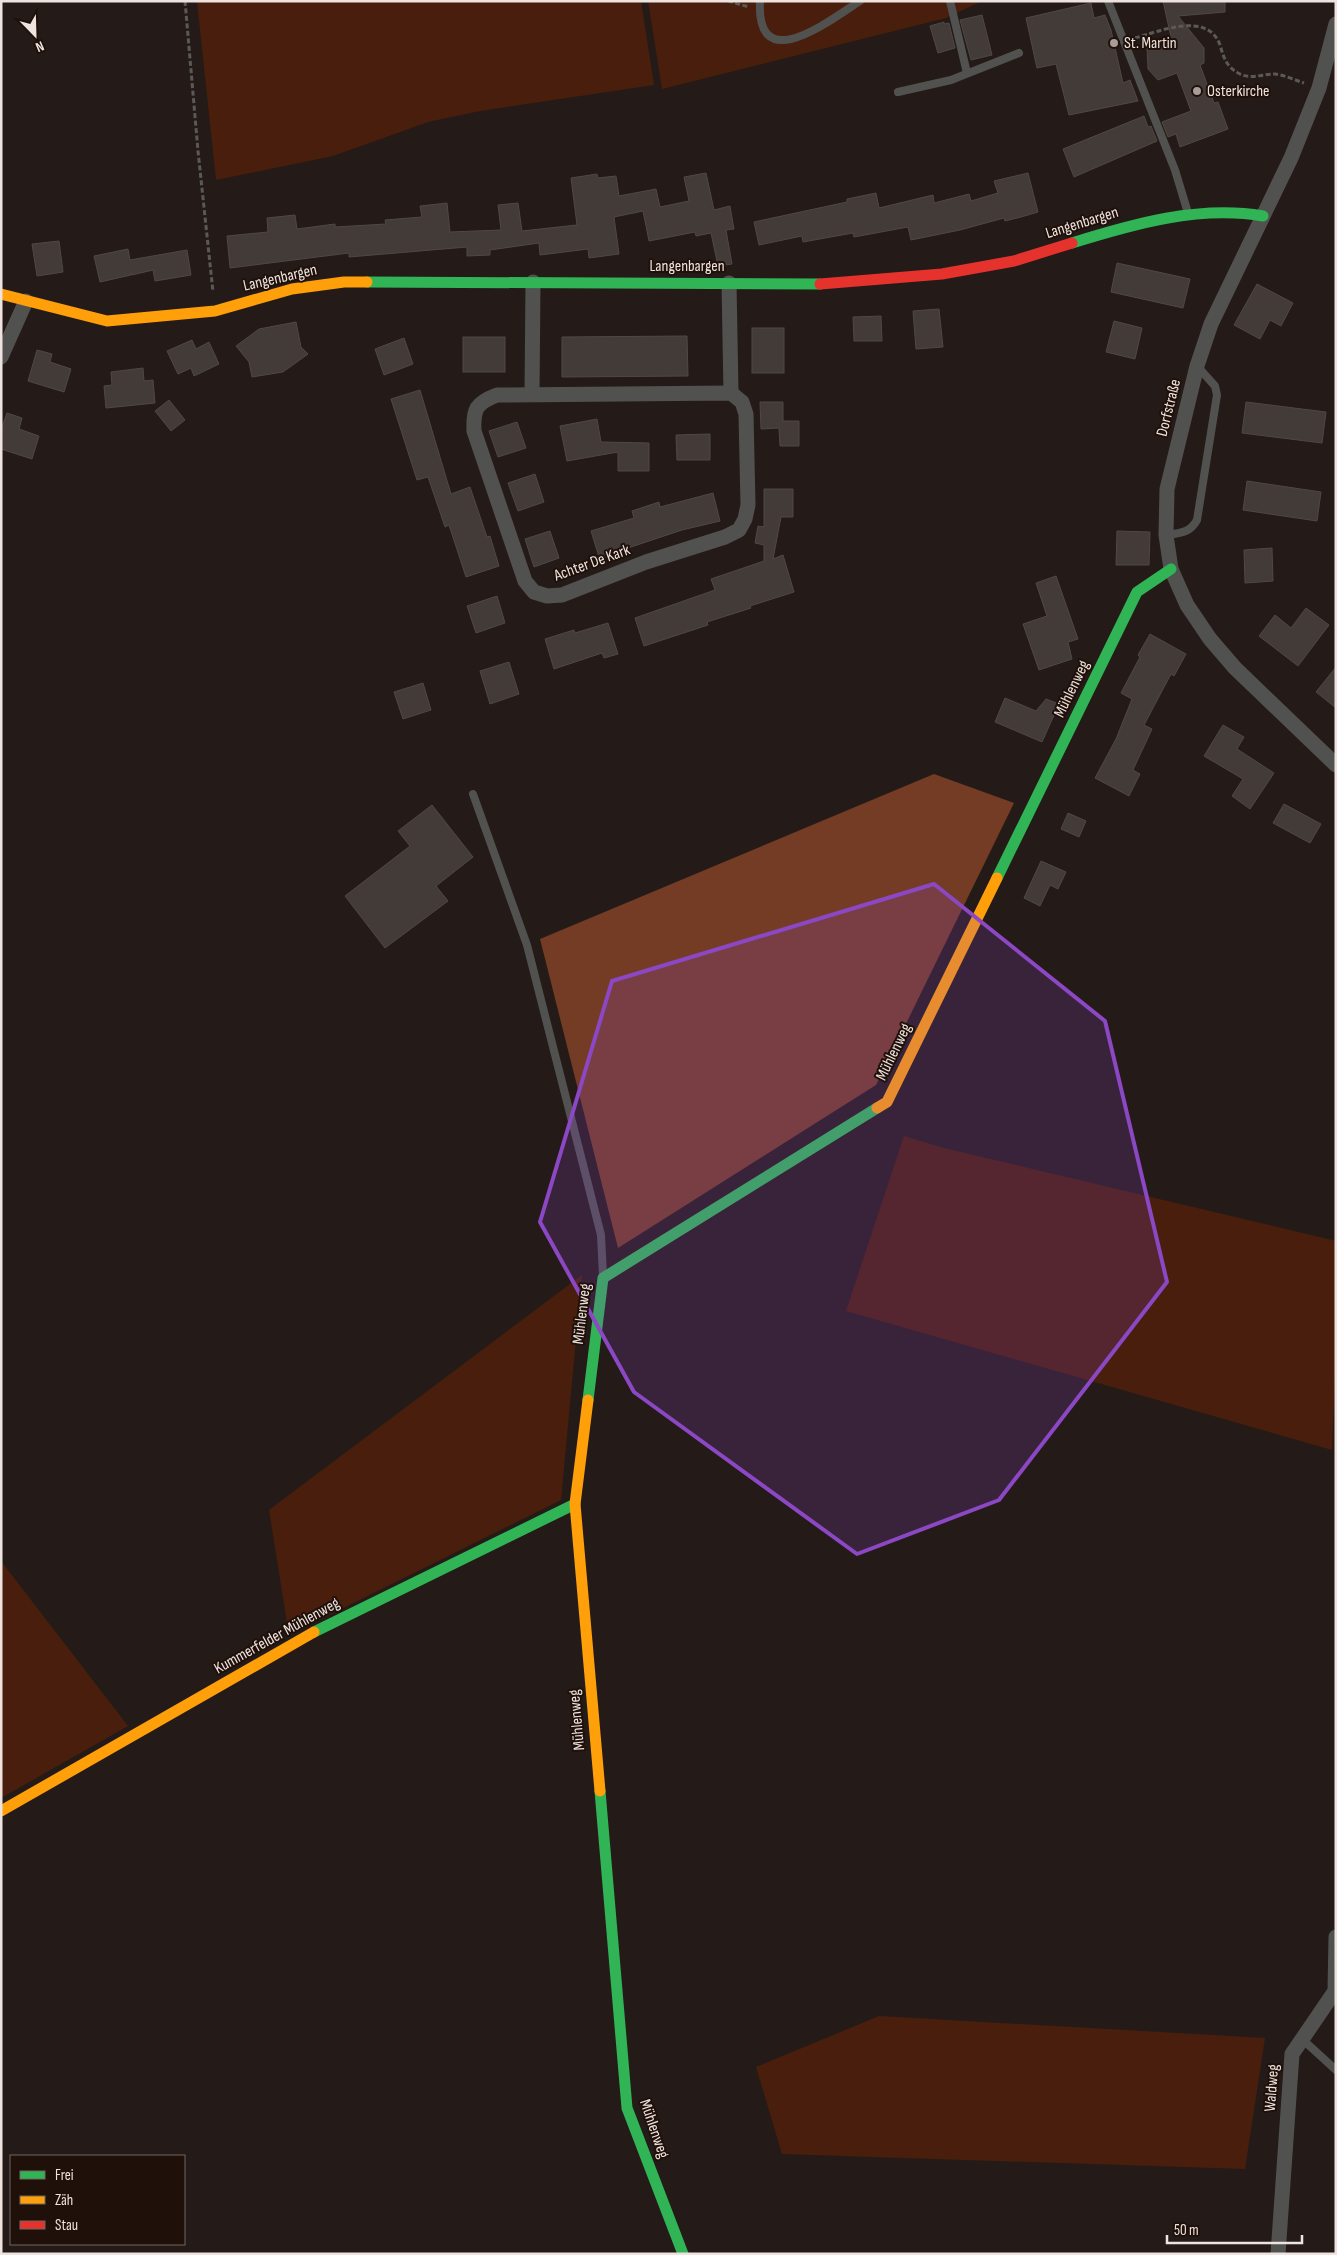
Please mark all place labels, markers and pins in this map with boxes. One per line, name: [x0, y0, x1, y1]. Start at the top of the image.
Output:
place label: St. Martin: [1124, 34, 1177, 53]
marker: St. Martin: [1108, 37, 1120, 49]
place label: Osterkirche: [1207, 82, 1270, 101]
marker: Osterkirche: [1191, 85, 1203, 97]

